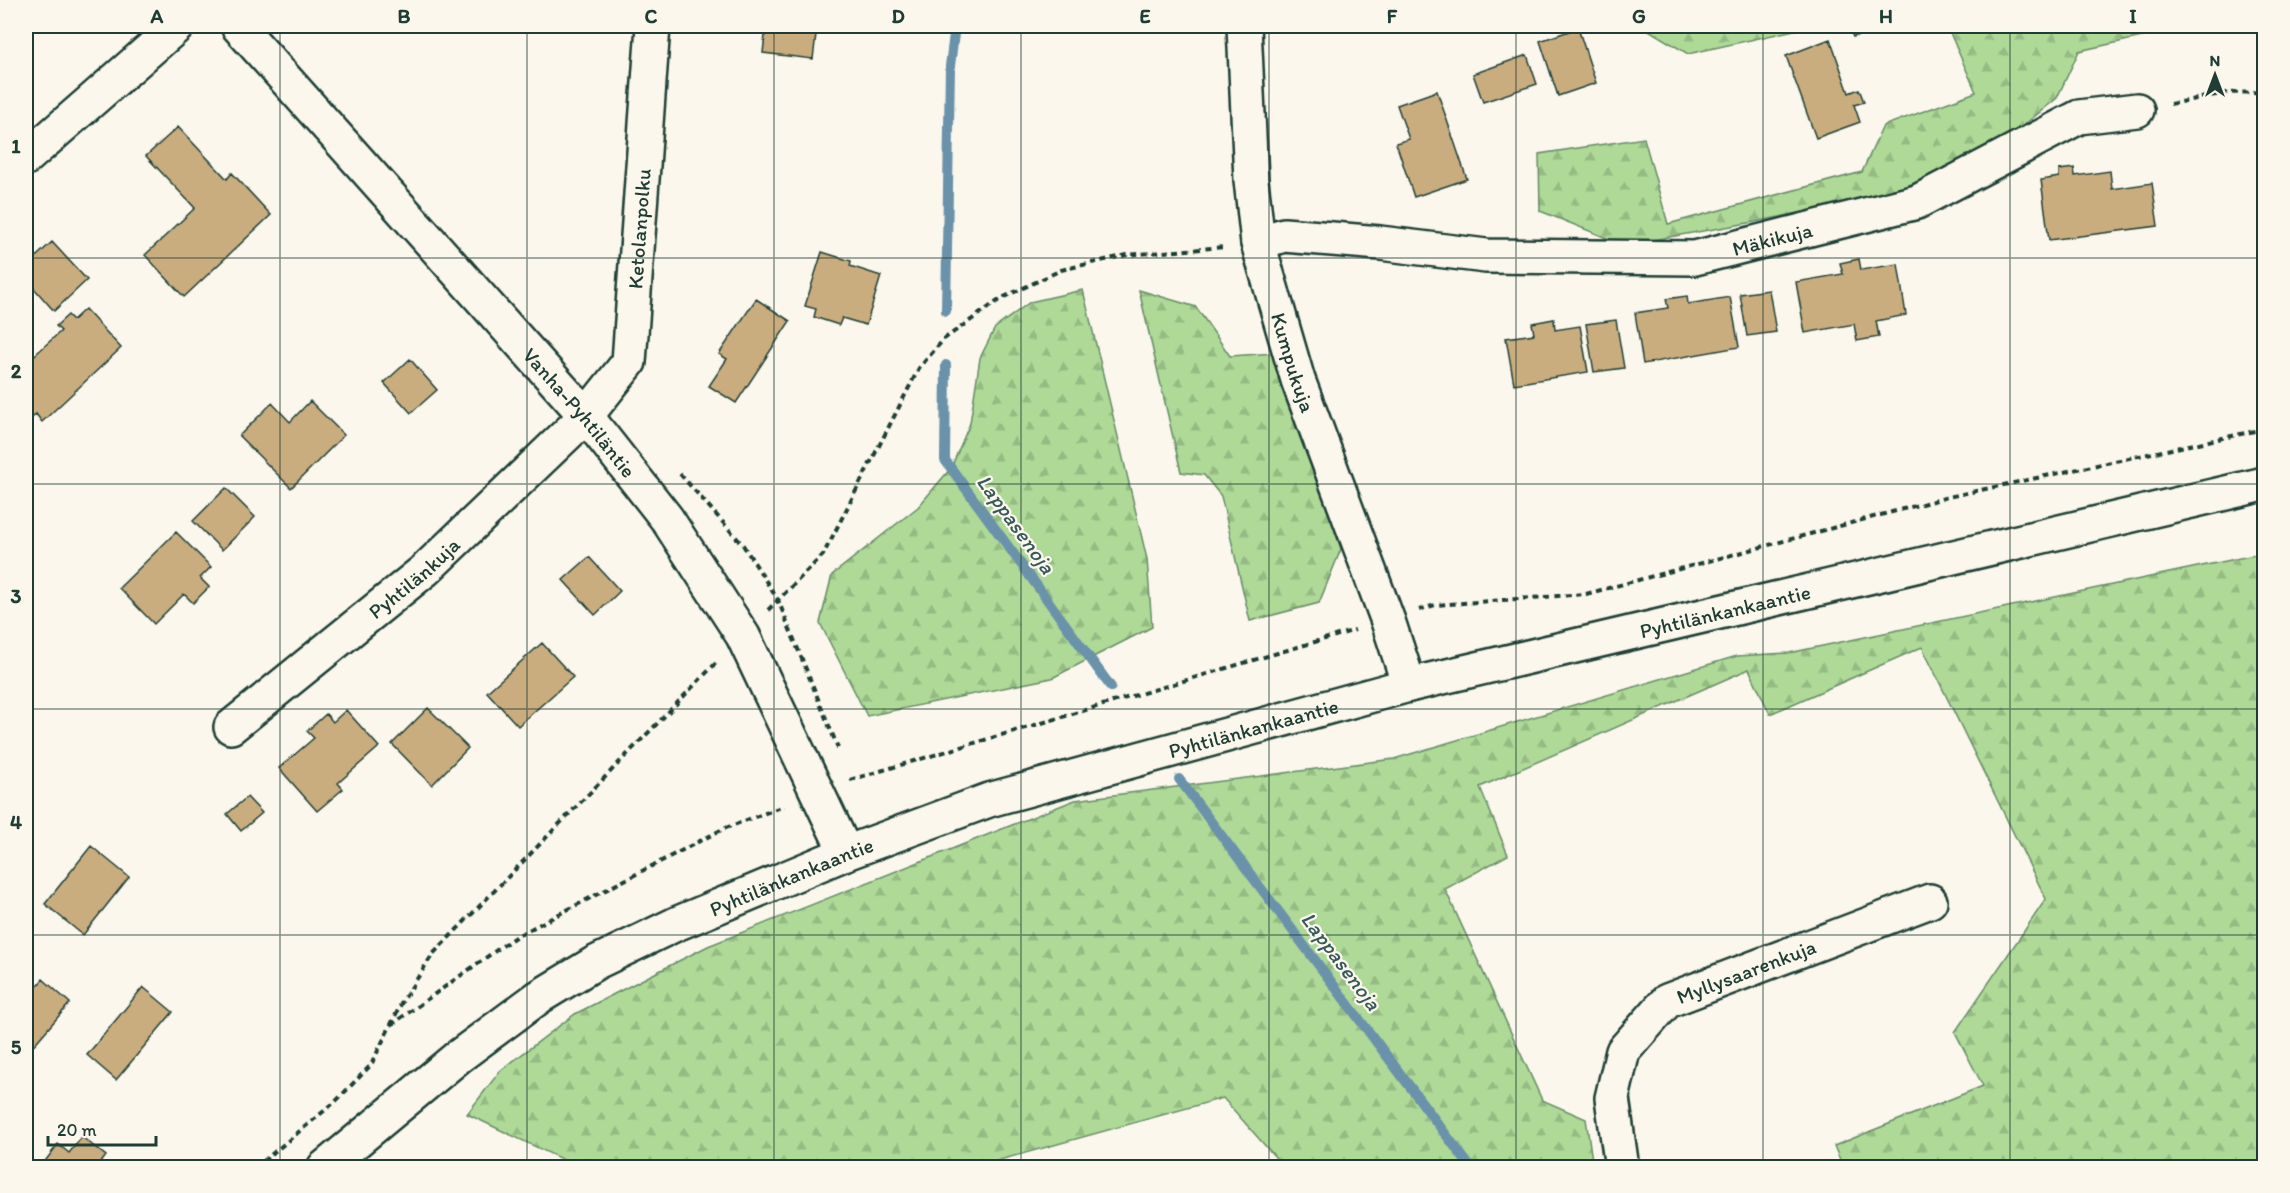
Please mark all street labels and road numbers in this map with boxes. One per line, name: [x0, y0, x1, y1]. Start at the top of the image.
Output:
street label: Ketolanpolku: [622, 168, 655, 290]
street label: Mäkikuja: [1729, 216, 1815, 261]
street label: Kumpukuja: [1266, 310, 1321, 416]
street label: Vanha-Pyhtiläntie: [518, 342, 642, 482]
street label: Pyhtilänkuja: [363, 531, 464, 624]
street label: Pyhtilänkankaantie: [1637, 579, 1813, 643]
street label: Pyhtilänkankaantie: [1166, 692, 1341, 763]
street label: Pyhtilänkankaantie: [706, 832, 877, 921]
street label: Myllysaarenkuja: [1673, 933, 1819, 1009]

